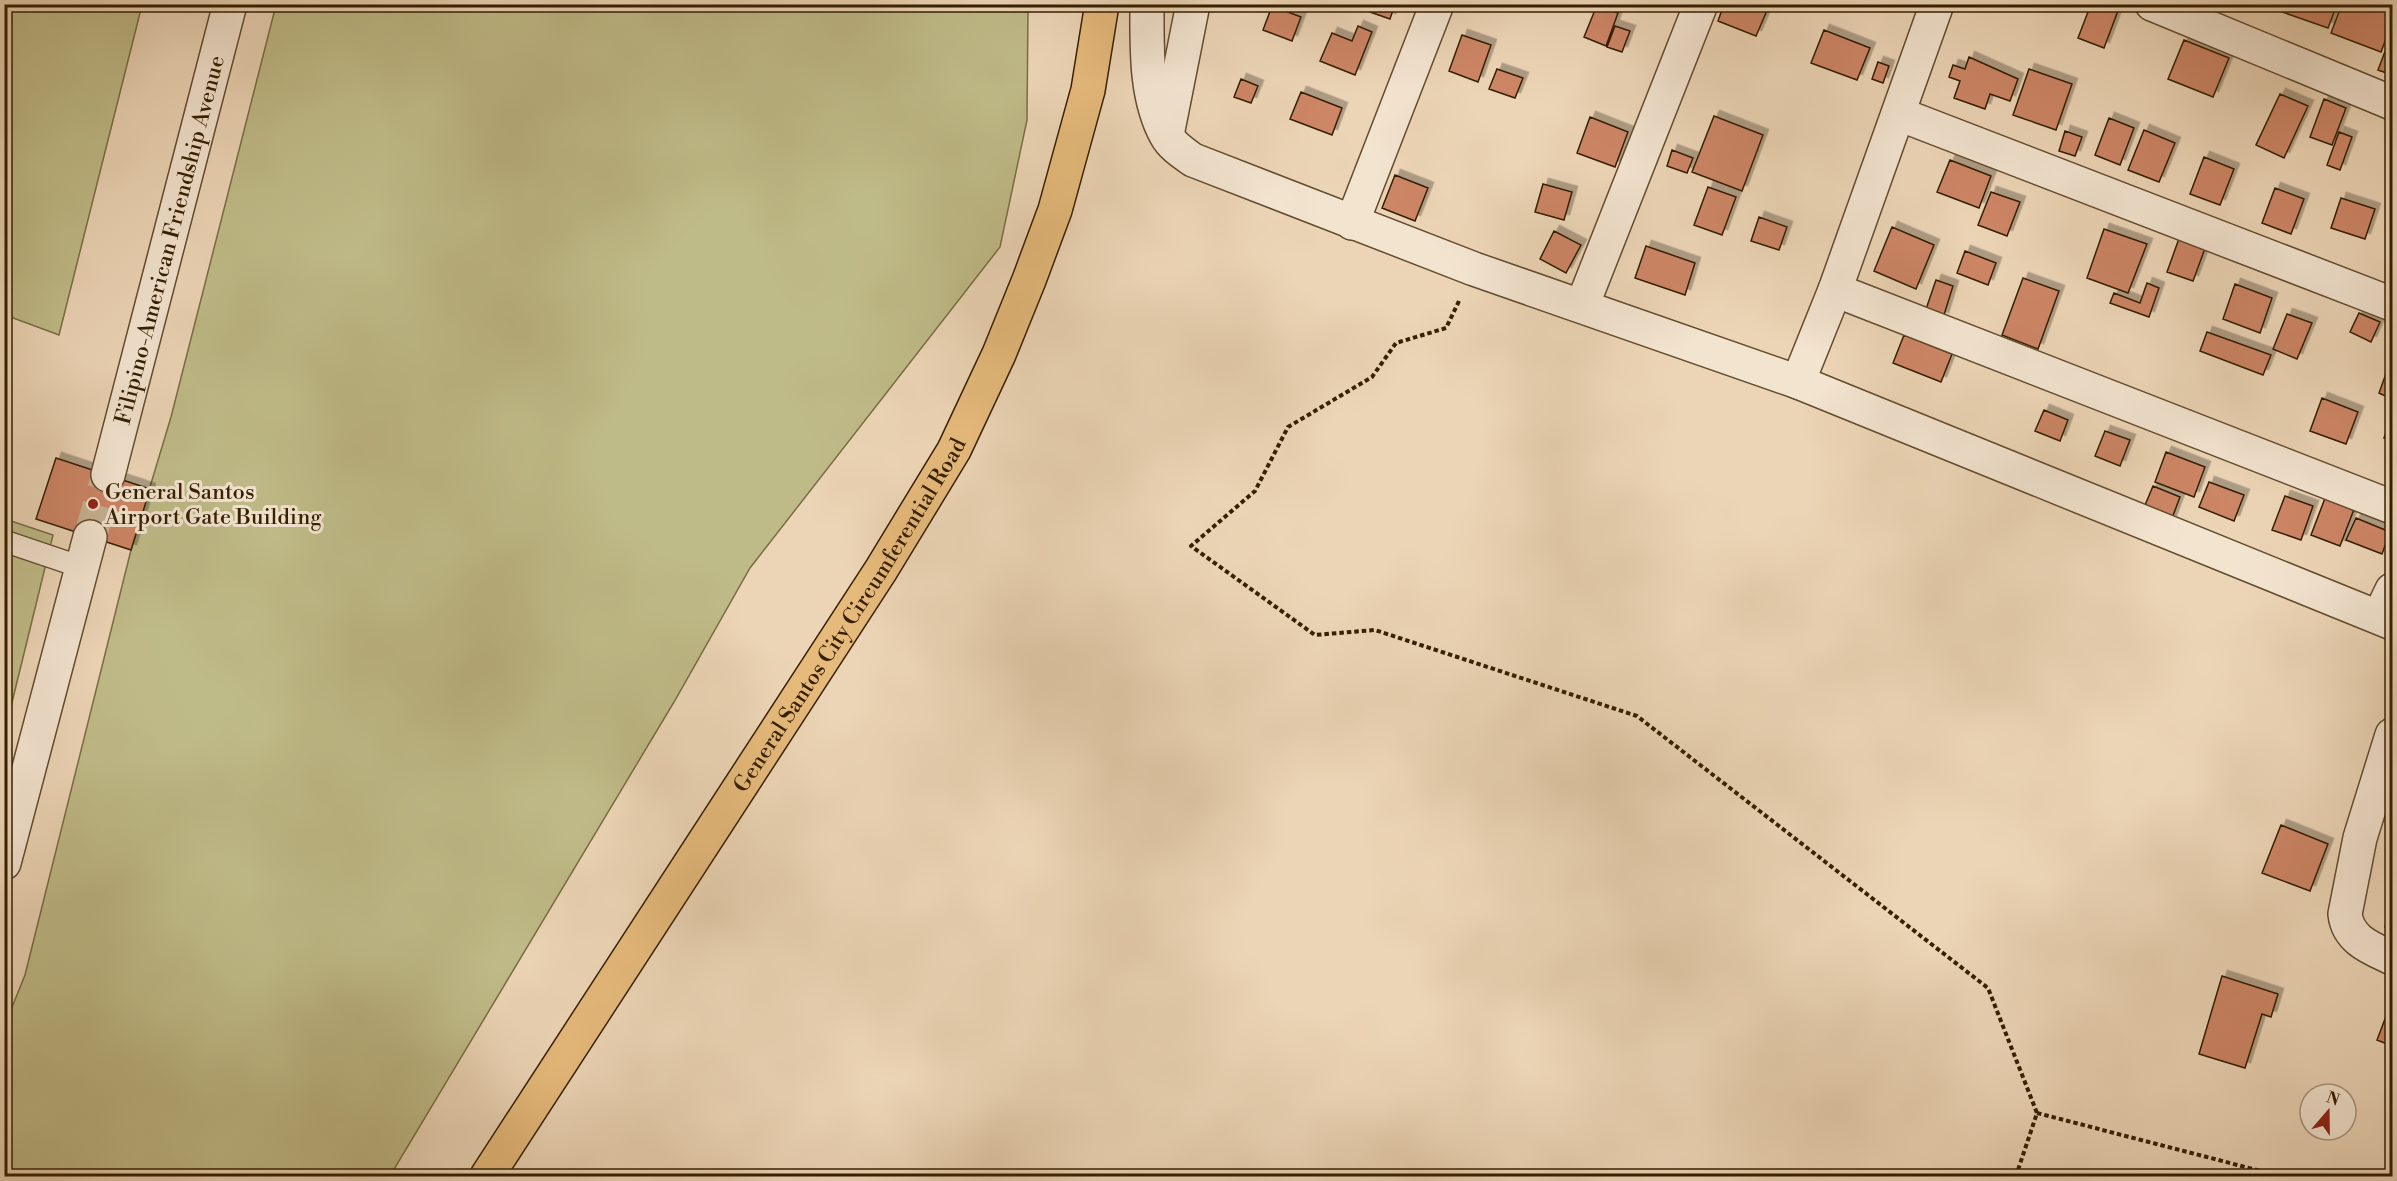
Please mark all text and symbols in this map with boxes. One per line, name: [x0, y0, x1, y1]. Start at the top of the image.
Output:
street label: Filipino-American Friendship Avenue: [110, 53, 231, 427]
street label: General Santos City Circumferential Road: [728, 434, 973, 798]
place label: General Santos Airport Gate Building: [104, 479, 322, 531]
marker: General Santos Airport Gate Building: [86, 497, 100, 511]
north arrow: [2298, 1082, 2358, 1142]
text: N: [2323, 1087, 2342, 1111]

